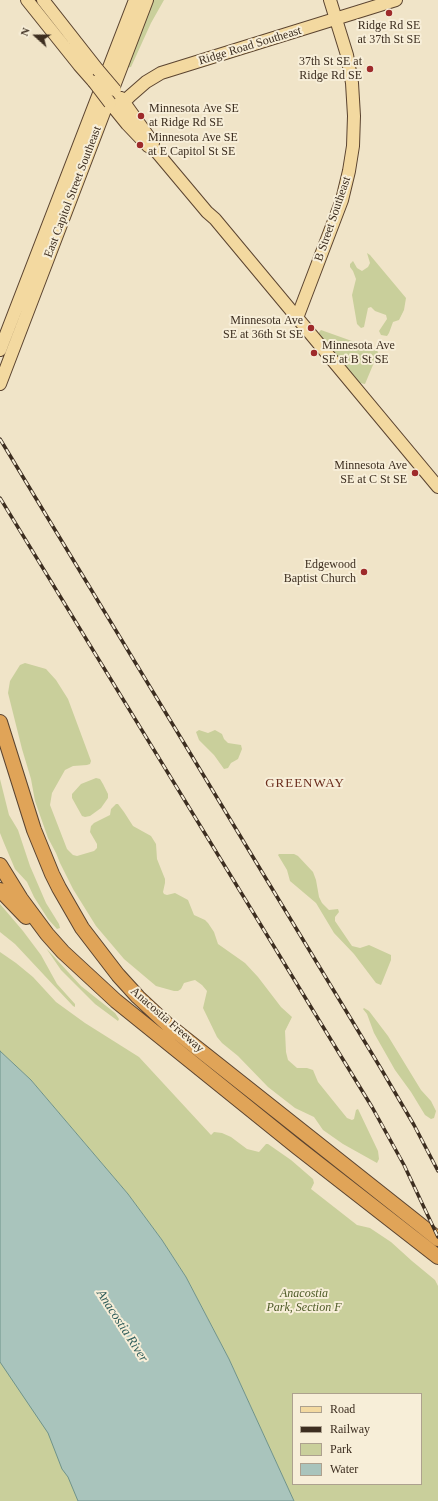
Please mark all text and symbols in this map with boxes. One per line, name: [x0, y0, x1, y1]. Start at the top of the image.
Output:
marker: Ridge Rd SE at 37th St SE: [384, 8, 394, 18]
north arrow: [16, 16, 56, 56]
place label: Ridge Rd SE at 37th St SE: [357, 19, 421, 47]
street label: Ridge Road Southeast: [197, 24, 303, 68]
text: N: [18, 26, 32, 38]
place label: 37th St SE at Ridge Rd SE: [299, 55, 362, 83]
marker: 37th St SE at Ridge Rd SE: [365, 64, 375, 74]
place label: Minnesota Ave SE at Ridge Rd SE: [149, 102, 239, 130]
marker: Minnesota Ave SE at Ridge Rd SE: [136, 111, 146, 121]
street label: East Capitol Street Southeast: [41, 124, 105, 260]
place label: Minnesota Ave SE at E Capitol St SE: [148, 131, 238, 159]
marker: Minnesota Ave SE at E Capitol St SE: [135, 140, 145, 150]
street label: B Street Southeast: [312, 175, 354, 263]
place label: Minnesota Ave SE at 36th St SE: [223, 314, 303, 342]
marker: Minnesota Ave SE at 36th St SE: [306, 323, 316, 333]
place label: Minnesota Ave SE at B St SE: [322, 339, 395, 367]
marker: Minnesota Ave SE at B St SE: [309, 348, 319, 358]
place label: Minnesota Ave SE at C St SE: [334, 459, 407, 487]
marker: Minnesota Ave SE at C St SE: [410, 468, 420, 478]
place label: Edgewood Baptist Church: [284, 558, 356, 586]
marker: Edgewood Baptist Church: [359, 567, 369, 577]
district label: GREENWAY: [265, 776, 345, 792]
street label: Anacostia Freeway: [127, 984, 207, 1056]
water label: Anacostia River: [93, 1287, 151, 1365]
park label: Anacostia Park, Section F: [267, 1287, 341, 1315]
legend: [292, 1393, 422, 1485]
text: Road: [330, 1402, 355, 1416]
text: Railway: [330, 1422, 370, 1436]
text: Park: [330, 1442, 352, 1456]
text: Water: [330, 1462, 358, 1476]

